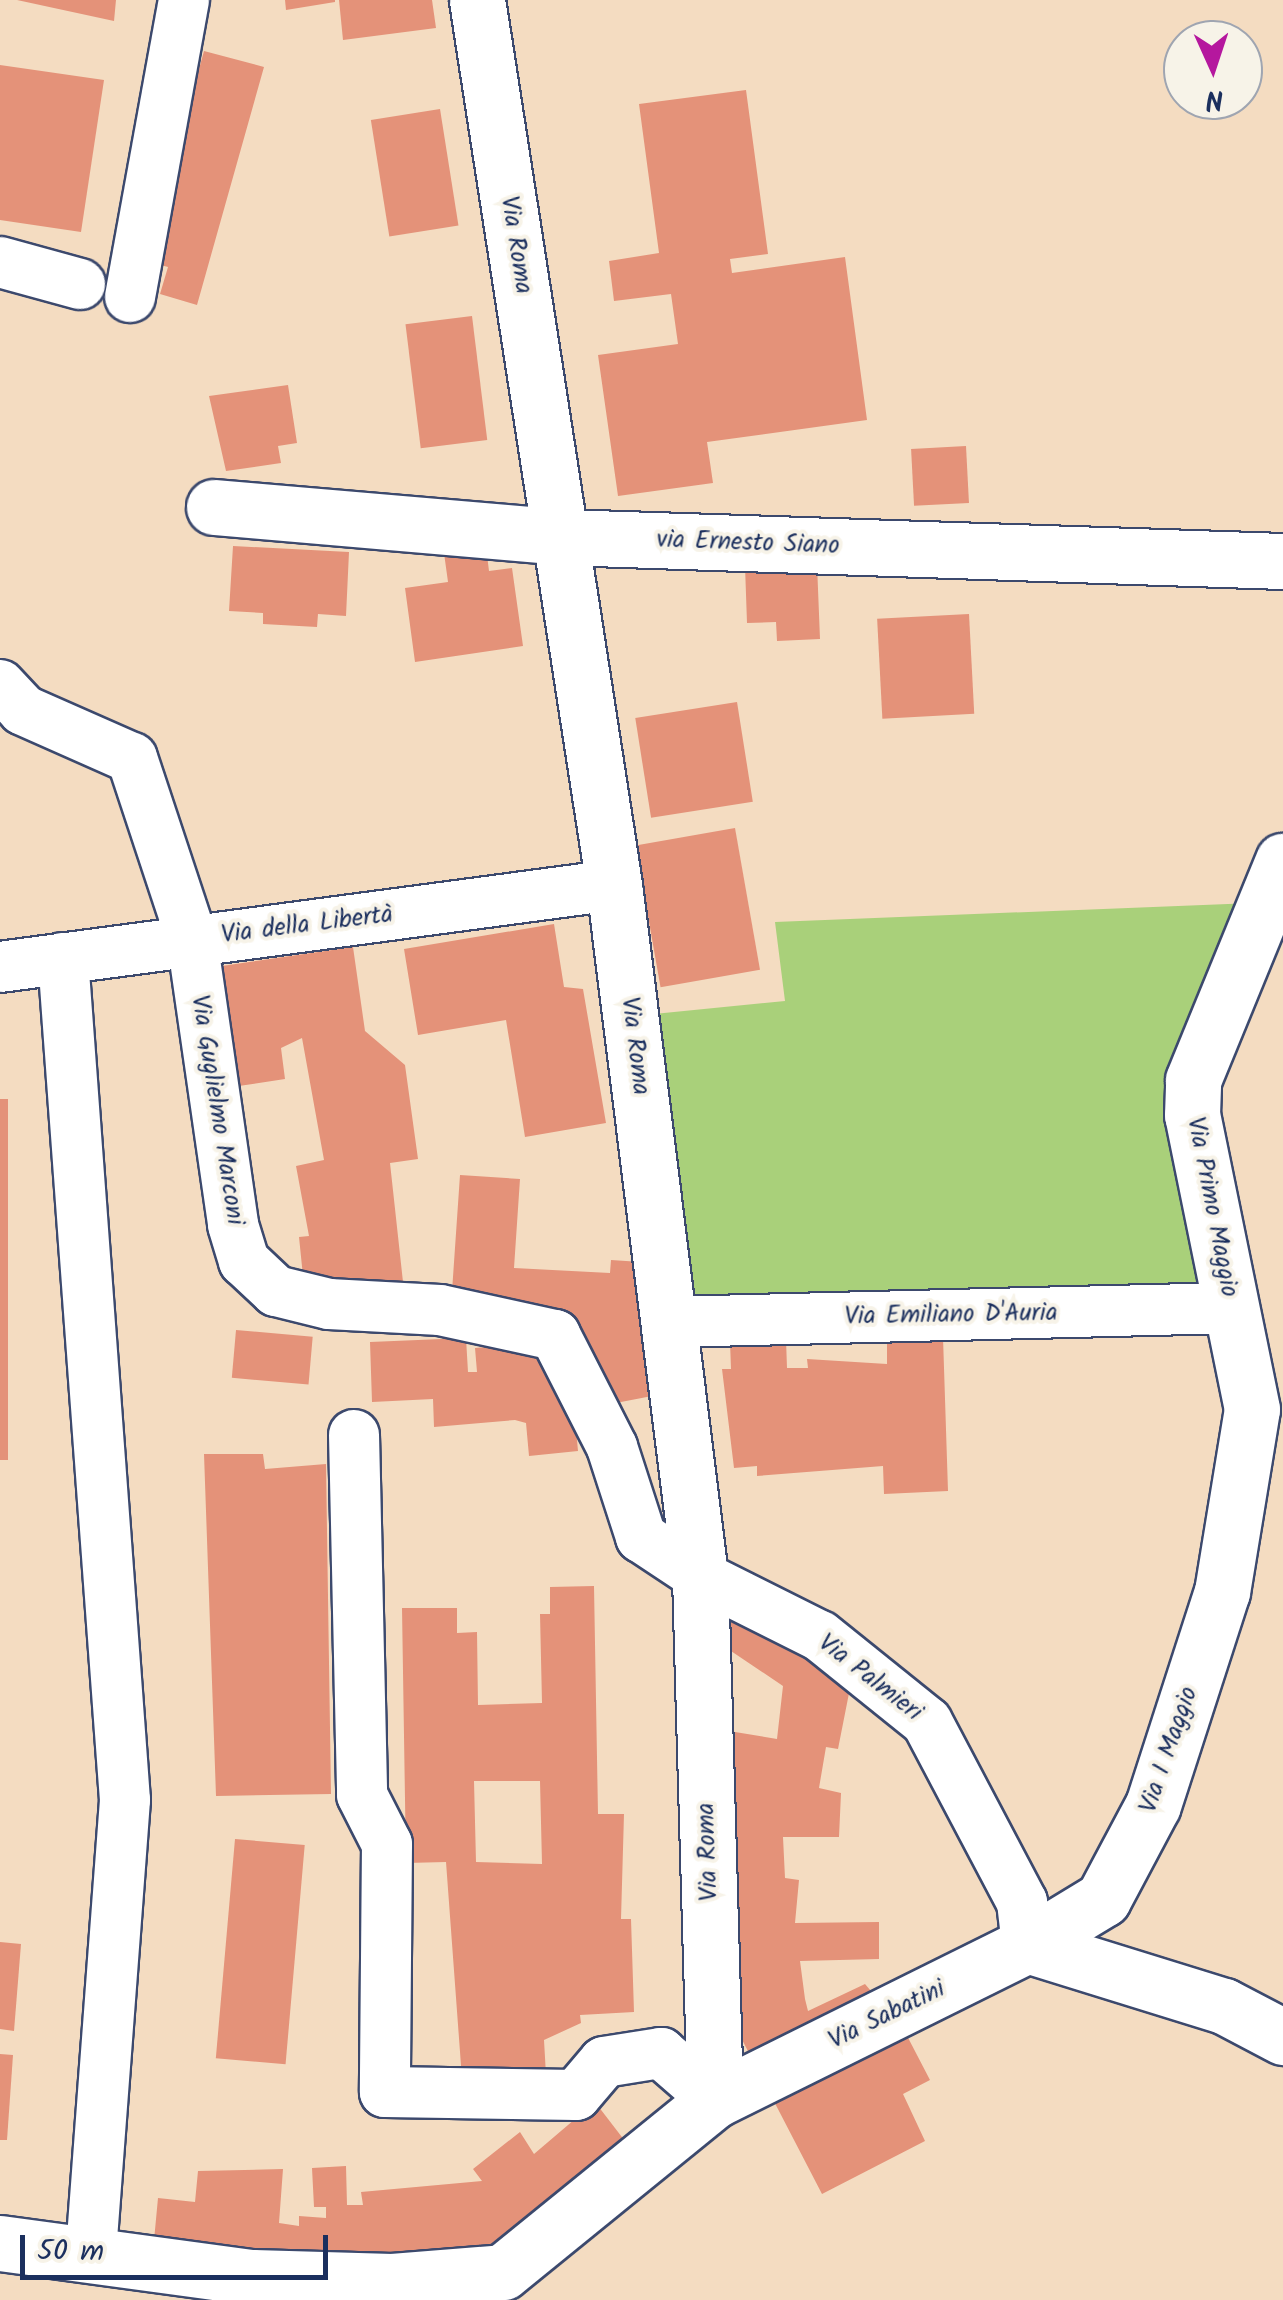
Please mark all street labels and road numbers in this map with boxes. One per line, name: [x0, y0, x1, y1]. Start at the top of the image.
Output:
street label: Via Roma: [493, 194, 539, 296]
street label: via Ernesto Siano: [656, 525, 840, 561]
street label: Via della Libertà: [220, 900, 394, 950]
street label: Via Guglielmo Marconi: [184, 993, 250, 1227]
street label: Via Roma: [614, 995, 656, 1097]
street label: Via Primo Maggio: [1180, 1115, 1244, 1299]
street label: Via Emiliano D'Auria: [844, 1298, 1058, 1332]
street label: Via Palmieri: [812, 1628, 928, 1728]
street label: Via I Maggio: [1133, 1683, 1205, 1817]
street label: Via Roma: [691, 1802, 725, 1902]
street label: Via Sabatini: [824, 1974, 950, 2056]

